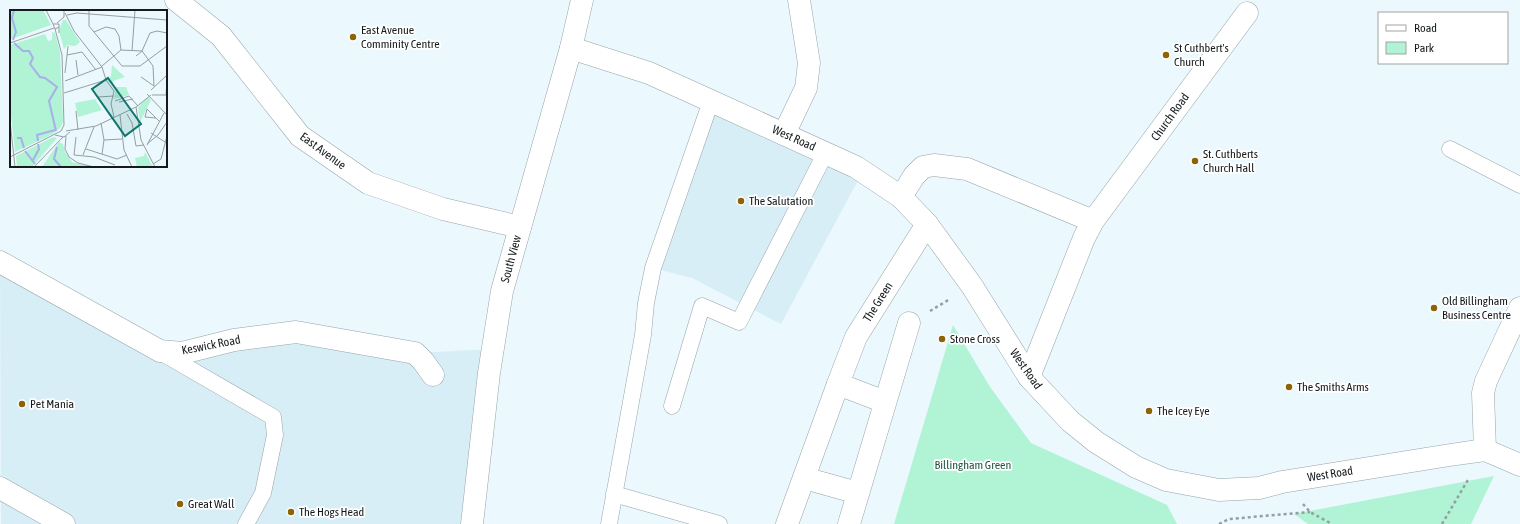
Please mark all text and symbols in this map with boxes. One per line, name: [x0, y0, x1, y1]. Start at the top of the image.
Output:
inset map: [10, 10, 167, 167]
legend: [1378, 12, 1508, 64]
text: Road: [1414, 21, 1437, 35]
place label: East Avenue Comminity Centre: [361, 23, 440, 51]
marker: East Avenue Comminity Centre: [348, 32, 358, 42]
place label: St Cuthbert's Church: [1174, 41, 1229, 69]
text: Park: [1414, 41, 1435, 55]
marker: St Cuthbert's Church: [1161, 50, 1171, 60]
street label: Church Road: [1148, 90, 1192, 144]
street label: West Road: [770, 122, 818, 154]
street label: East Avenue: [297, 130, 349, 172]
place label: St. Cuthberts Church Hall: [1203, 147, 1258, 175]
marker: St. Cuthberts Church Hall: [1190, 156, 1200, 166]
place label: The Salutation: [749, 194, 813, 208]
marker: The Salutation: [736, 196, 746, 206]
street label: South View: [498, 234, 524, 284]
street label: The Green: [860, 279, 896, 325]
place label: Old Billingham Business Centre: [1442, 294, 1511, 322]
marker: Old Billingham Business Centre: [1429, 303, 1439, 313]
street label: Keswick Road: [180, 332, 242, 358]
place label: Stone Cross: [950, 332, 1000, 346]
marker: Stone Cross: [937, 334, 947, 344]
street label: West Road: [1007, 346, 1045, 392]
place label: The Smiths Arms: [1297, 380, 1369, 394]
marker: The Smiths Arms: [1284, 382, 1294, 392]
place label: Pet Mania: [30, 397, 74, 411]
marker: Pet Mania: [17, 399, 27, 409]
place label: The Icey Eye: [1157, 404, 1210, 418]
marker: The Icey Eye: [1144, 406, 1154, 416]
park label: Billingham Green: [935, 458, 1011, 472]
street label: West Road: [1306, 463, 1354, 485]
place label: Great Wall: [188, 497, 235, 511]
marker: Great Wall: [175, 499, 185, 509]
place label: The Hogs Head: [299, 505, 364, 519]
marker: The Hogs Head: [286, 507, 296, 517]

